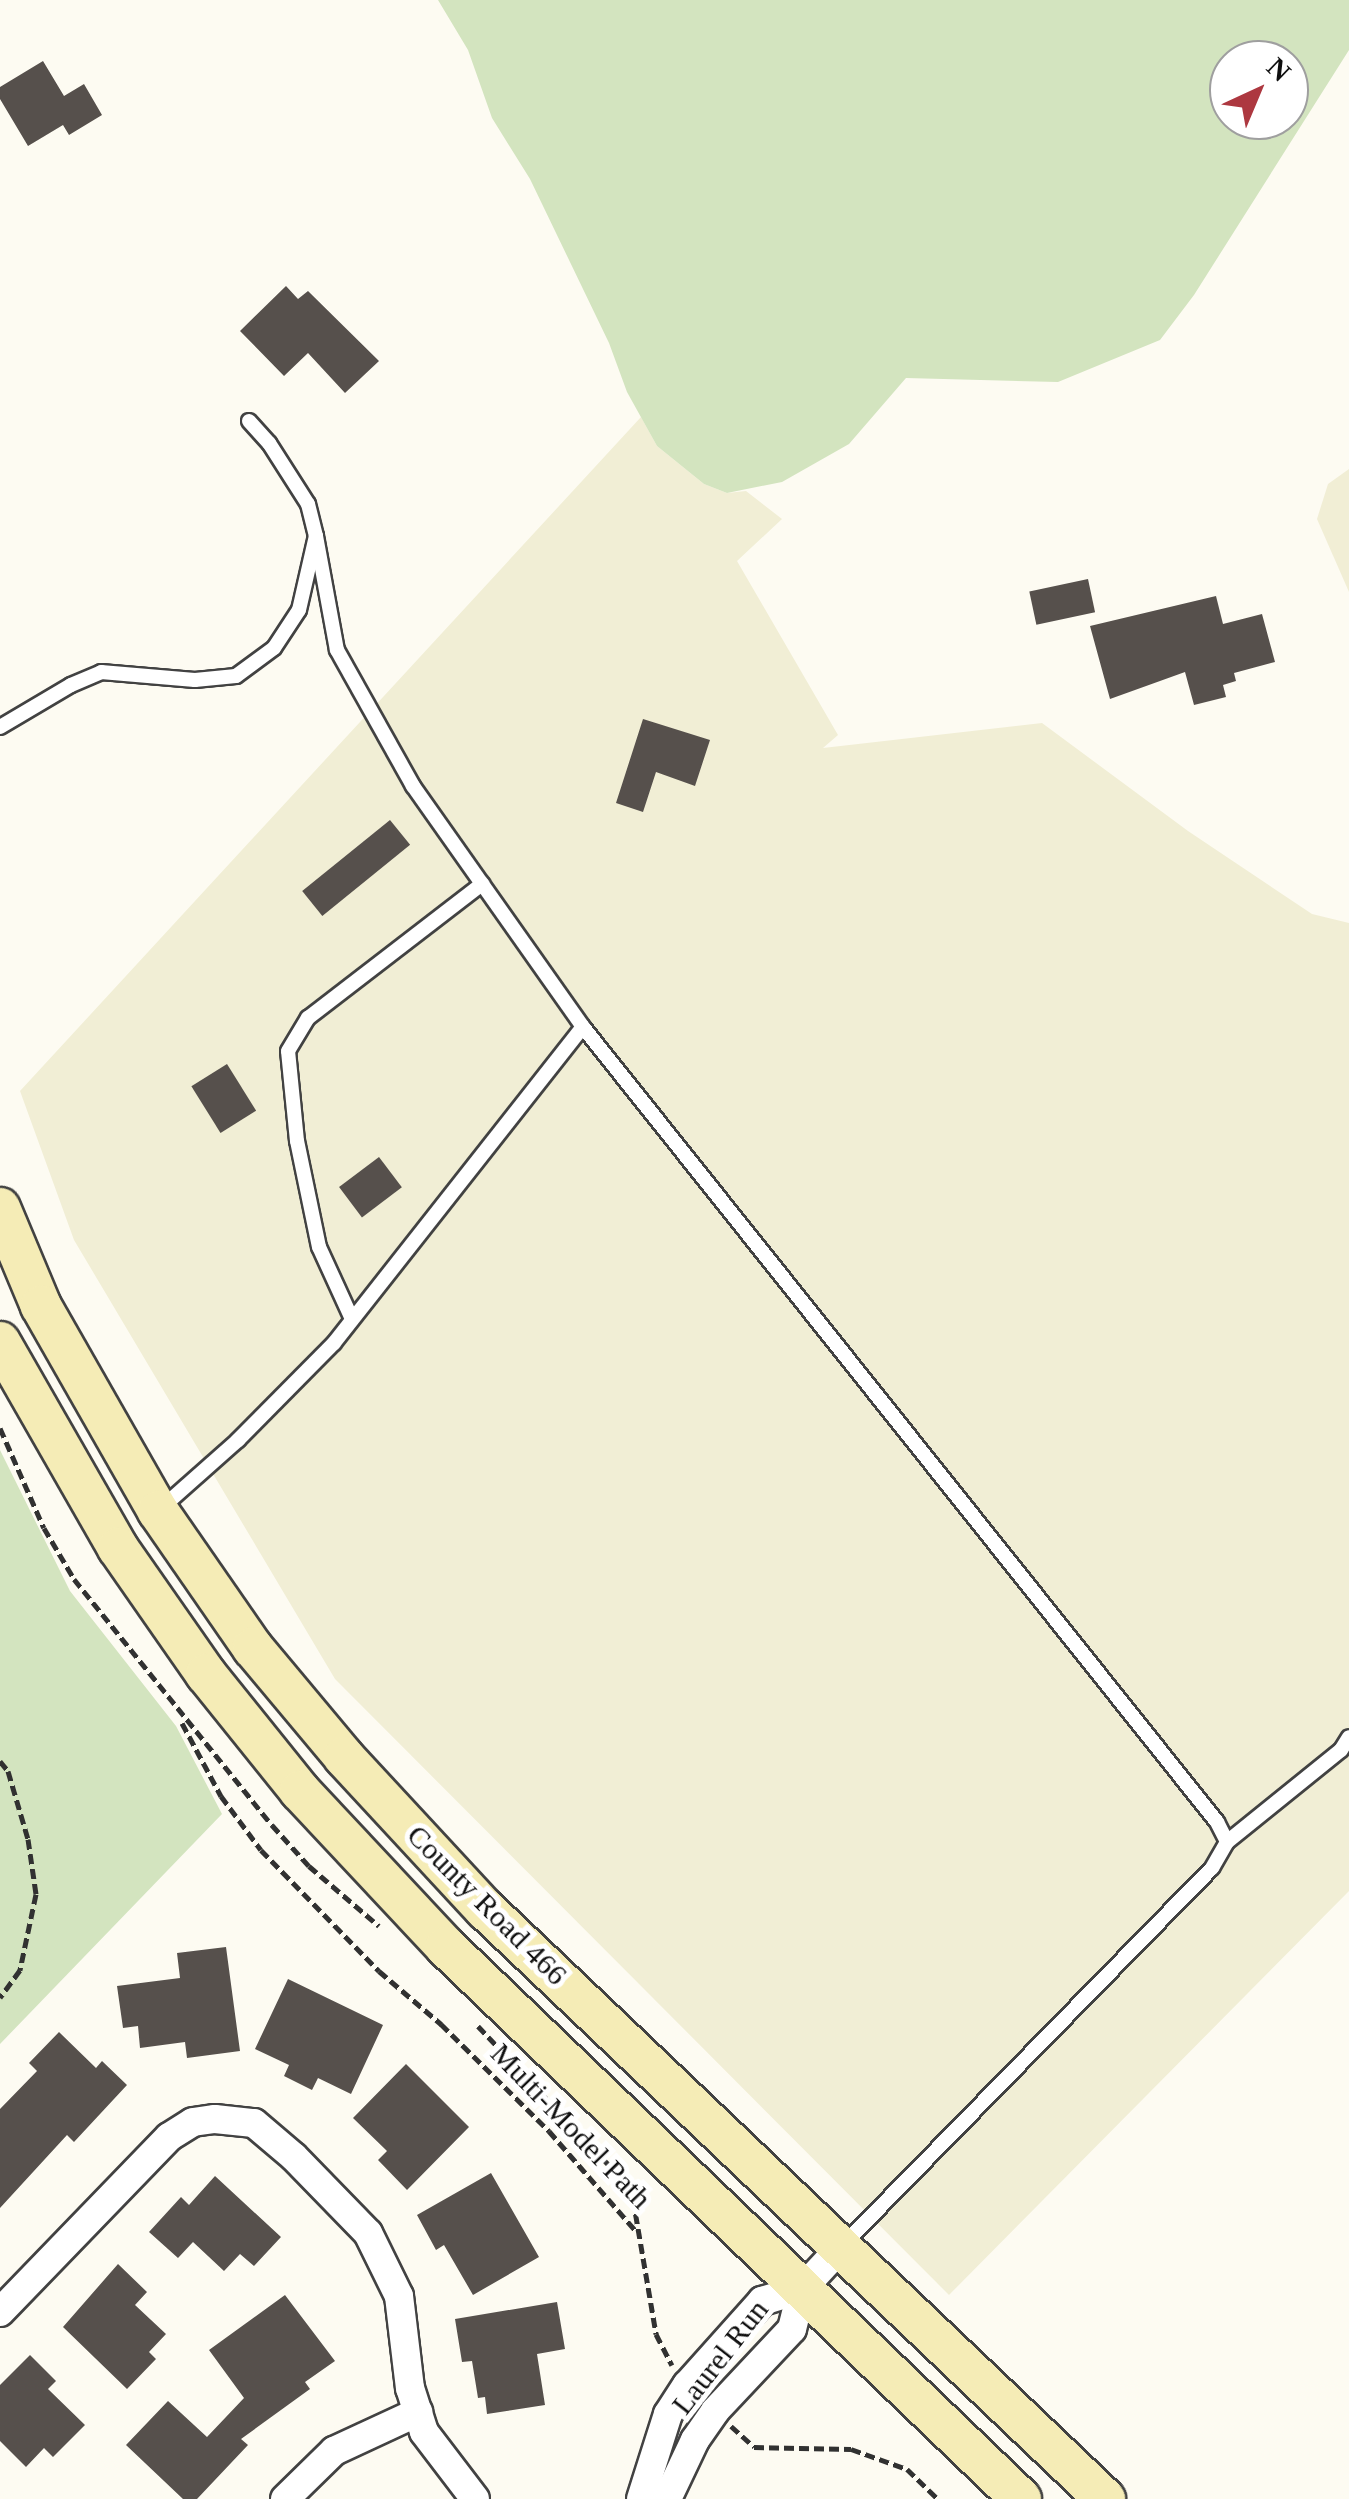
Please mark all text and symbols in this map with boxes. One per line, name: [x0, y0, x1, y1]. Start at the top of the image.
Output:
north arrow: [1209, 40, 1309, 140]
text: N: [1261, 51, 1297, 88]
street label: County Road 466: [399, 1817, 575, 1993]
street label: Multi-Model Path: [483, 2036, 659, 2216]
street label: Laurel Run: [664, 2292, 776, 2422]

